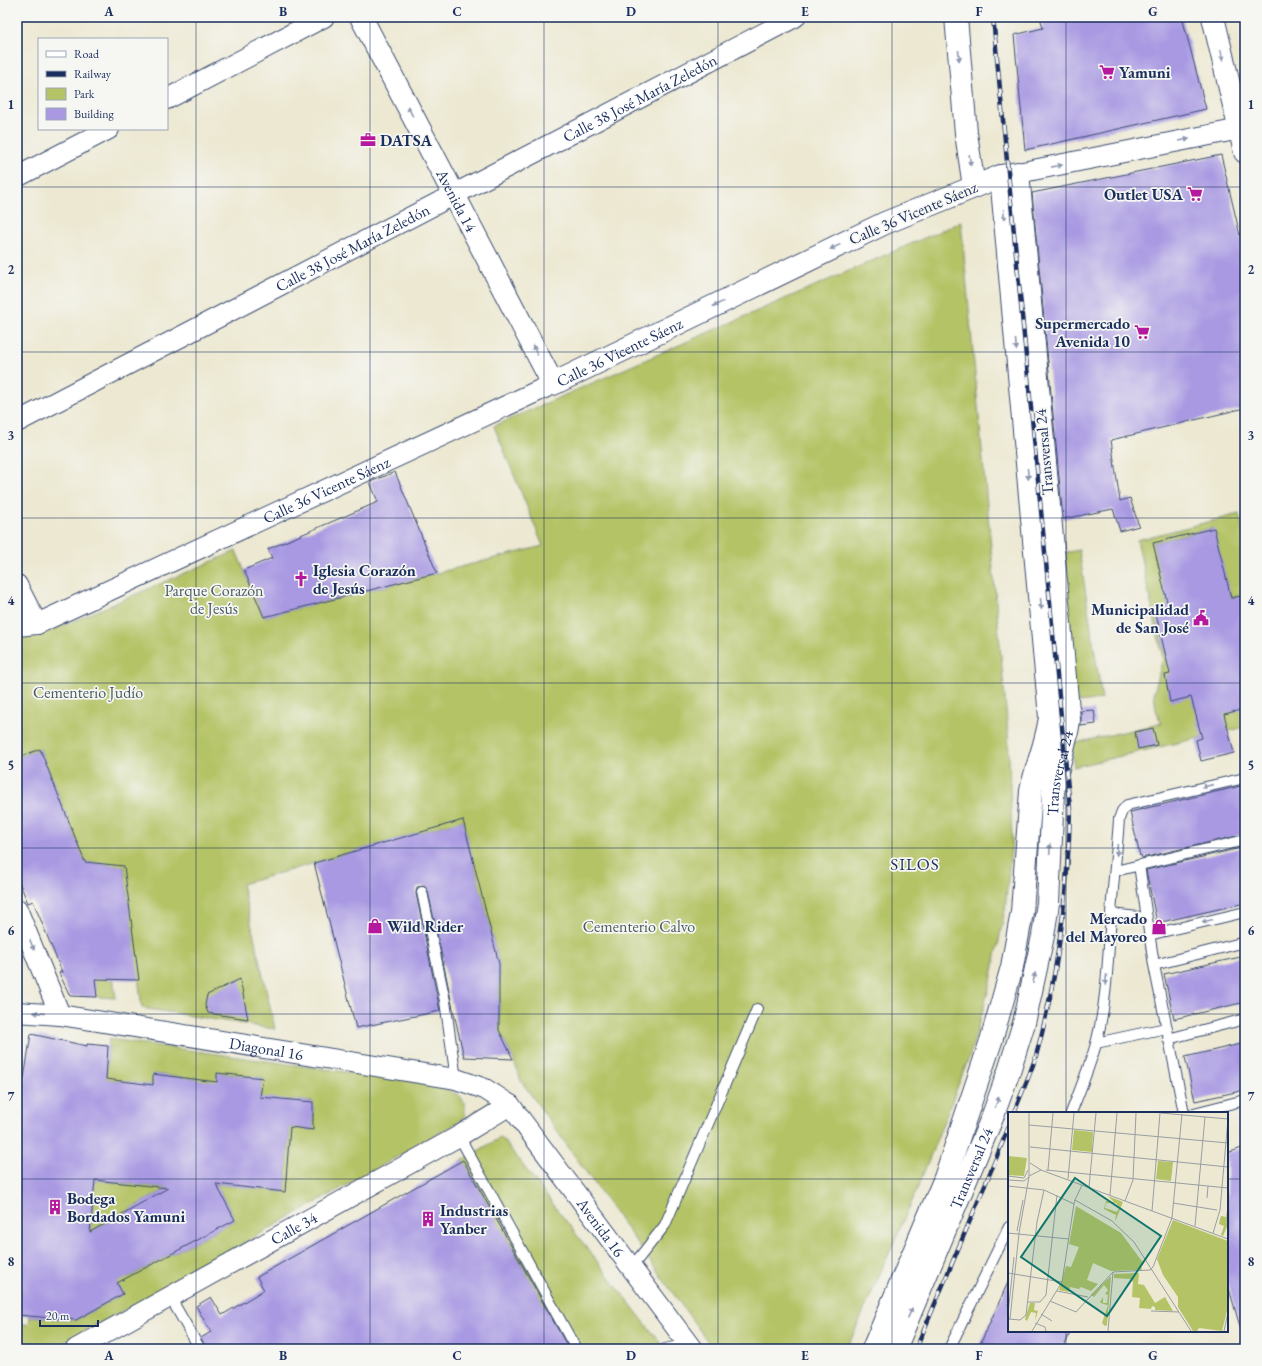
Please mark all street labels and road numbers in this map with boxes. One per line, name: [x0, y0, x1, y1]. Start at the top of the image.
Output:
street label: Calle 38 José María Zeledón: [559, 49, 721, 147]
street label: Avenida 14: [431, 164, 482, 236]
street label: Calle 36 Vicente Sáenz: [846, 176, 980, 250]
street label: Calle 38 José María Zeledón: [272, 198, 434, 296]
street label: Calle 36 Vicente Sáenz: [553, 312, 686, 391]
street label: Transversal 24: [1030, 408, 1058, 496]
street label: Calle 36 Vicente Sáenz: [259, 451, 393, 528]
street label: Transversal 24: [1041, 728, 1078, 816]
street label: Diagonal 16: [228, 1032, 305, 1065]
street label: Transversal 24: [944, 1124, 997, 1212]
street label: Avenida 16: [572, 1193, 630, 1261]
street label: Calle 34: [267, 1206, 321, 1249]

